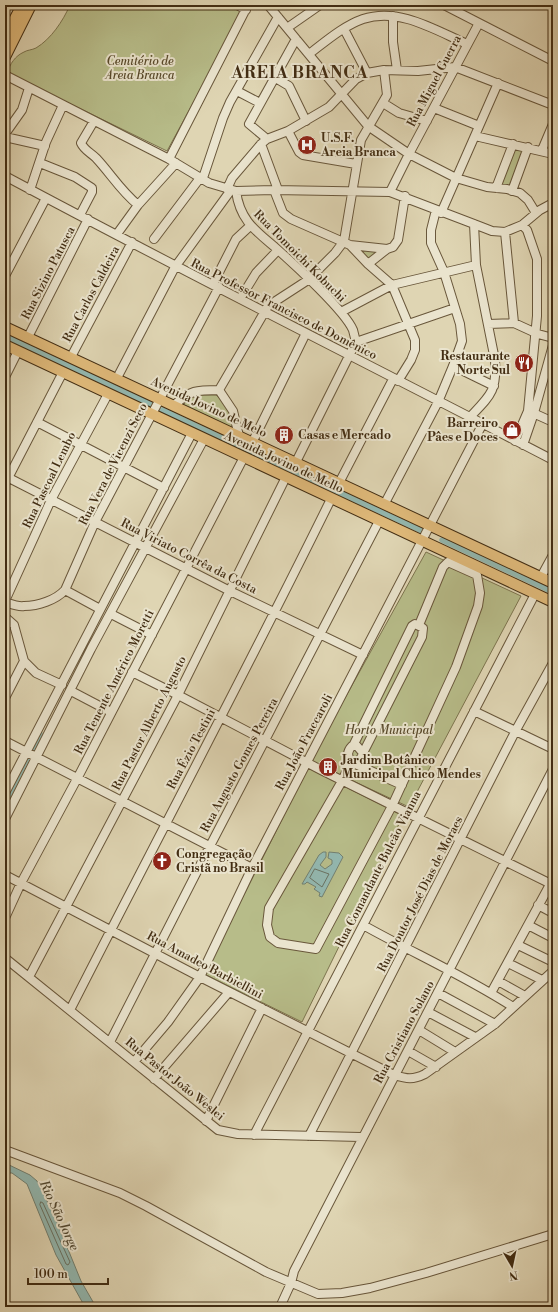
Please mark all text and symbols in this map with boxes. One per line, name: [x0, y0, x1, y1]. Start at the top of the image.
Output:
street label: Rua Miguel Guerra: [404, 32, 465, 130]
park label: Cemitério de Areia Branca: [104, 54, 175, 83]
district label: AREIA BRANCA: [231, 63, 368, 83]
place label: U.S.F. Areia Branca: [320, 131, 396, 160]
hospital icon: U.S.F. Areia Branca: [296, 134, 318, 156]
street label: Rua Tomoichi Kobuchi: [250, 207, 349, 306]
street label: Rua Sizino Patusca: [18, 223, 79, 322]
street label: Rua Carlos Caldeira: [60, 243, 124, 345]
street label: Rua Professor Francisco de Domênico: [188, 256, 380, 363]
place label: Restaurante Norte Sul: [441, 349, 511, 378]
restaurant icon: Restaurante Norte Sul: [513, 352, 535, 374]
street label: Avenida Jovino de Melo: [148, 374, 269, 441]
street label: Rua Vera de Vicenzi Seco: [76, 400, 151, 528]
place label: Barreiro Pâes e Doces: [427, 416, 498, 445]
shop icon: Barreiro Pâes e Doces: [501, 419, 523, 441]
building icon: Casas e Mercado: [273, 424, 295, 446]
street label: Avenida Jovino de Mello: [221, 428, 346, 497]
place label: Casas e Mercado: [298, 428, 391, 443]
street label: Rua Pascoal Lembo: [20, 429, 79, 531]
street label: Rua Viriato Corrêa da Costa: [118, 516, 260, 598]
street label: Rua Tenente Américo Moretti: [71, 607, 158, 757]
street label: Rua Pastor Alberto Augusto: [109, 653, 190, 793]
street label: Rua João Fraccaroli: [273, 691, 336, 793]
street label: Rua Augusto Gomes Pereira: [198, 695, 282, 835]
street label: Rua Ézio Testini: [162, 705, 219, 792]
park label: Horto Municipal: [344, 723, 433, 738]
place label: Jardim Botânico Municipal Chico Mendes: [340, 753, 481, 782]
building icon: Jardim Botânico Municipal Chico Mendes: [317, 756, 339, 778]
street label: Rua Comandante Bulcão Vianna: [332, 788, 425, 950]
street label: Rua Doutor José Dias de Moraes: [374, 814, 466, 975]
place label: Congregação Cristã no Brasil: [176, 847, 264, 876]
church icon: Congregação Cristã no Brasil: [151, 850, 173, 872]
street label: Rua Amadeo Barbiellini: [144, 928, 265, 1002]
street label: Rua Cristiano Solano: [371, 978, 438, 1086]
street label: Rua Pastor João Weslei: [122, 1035, 227, 1124]
water label: Rio São Jorge: [35, 1177, 82, 1253]
north arrow: [492, 1246, 532, 1286]
scale bar: [28, 1260, 108, 1286]
text: 100 m: [34, 1267, 68, 1282]
text: N: [508, 1267, 519, 1283]

